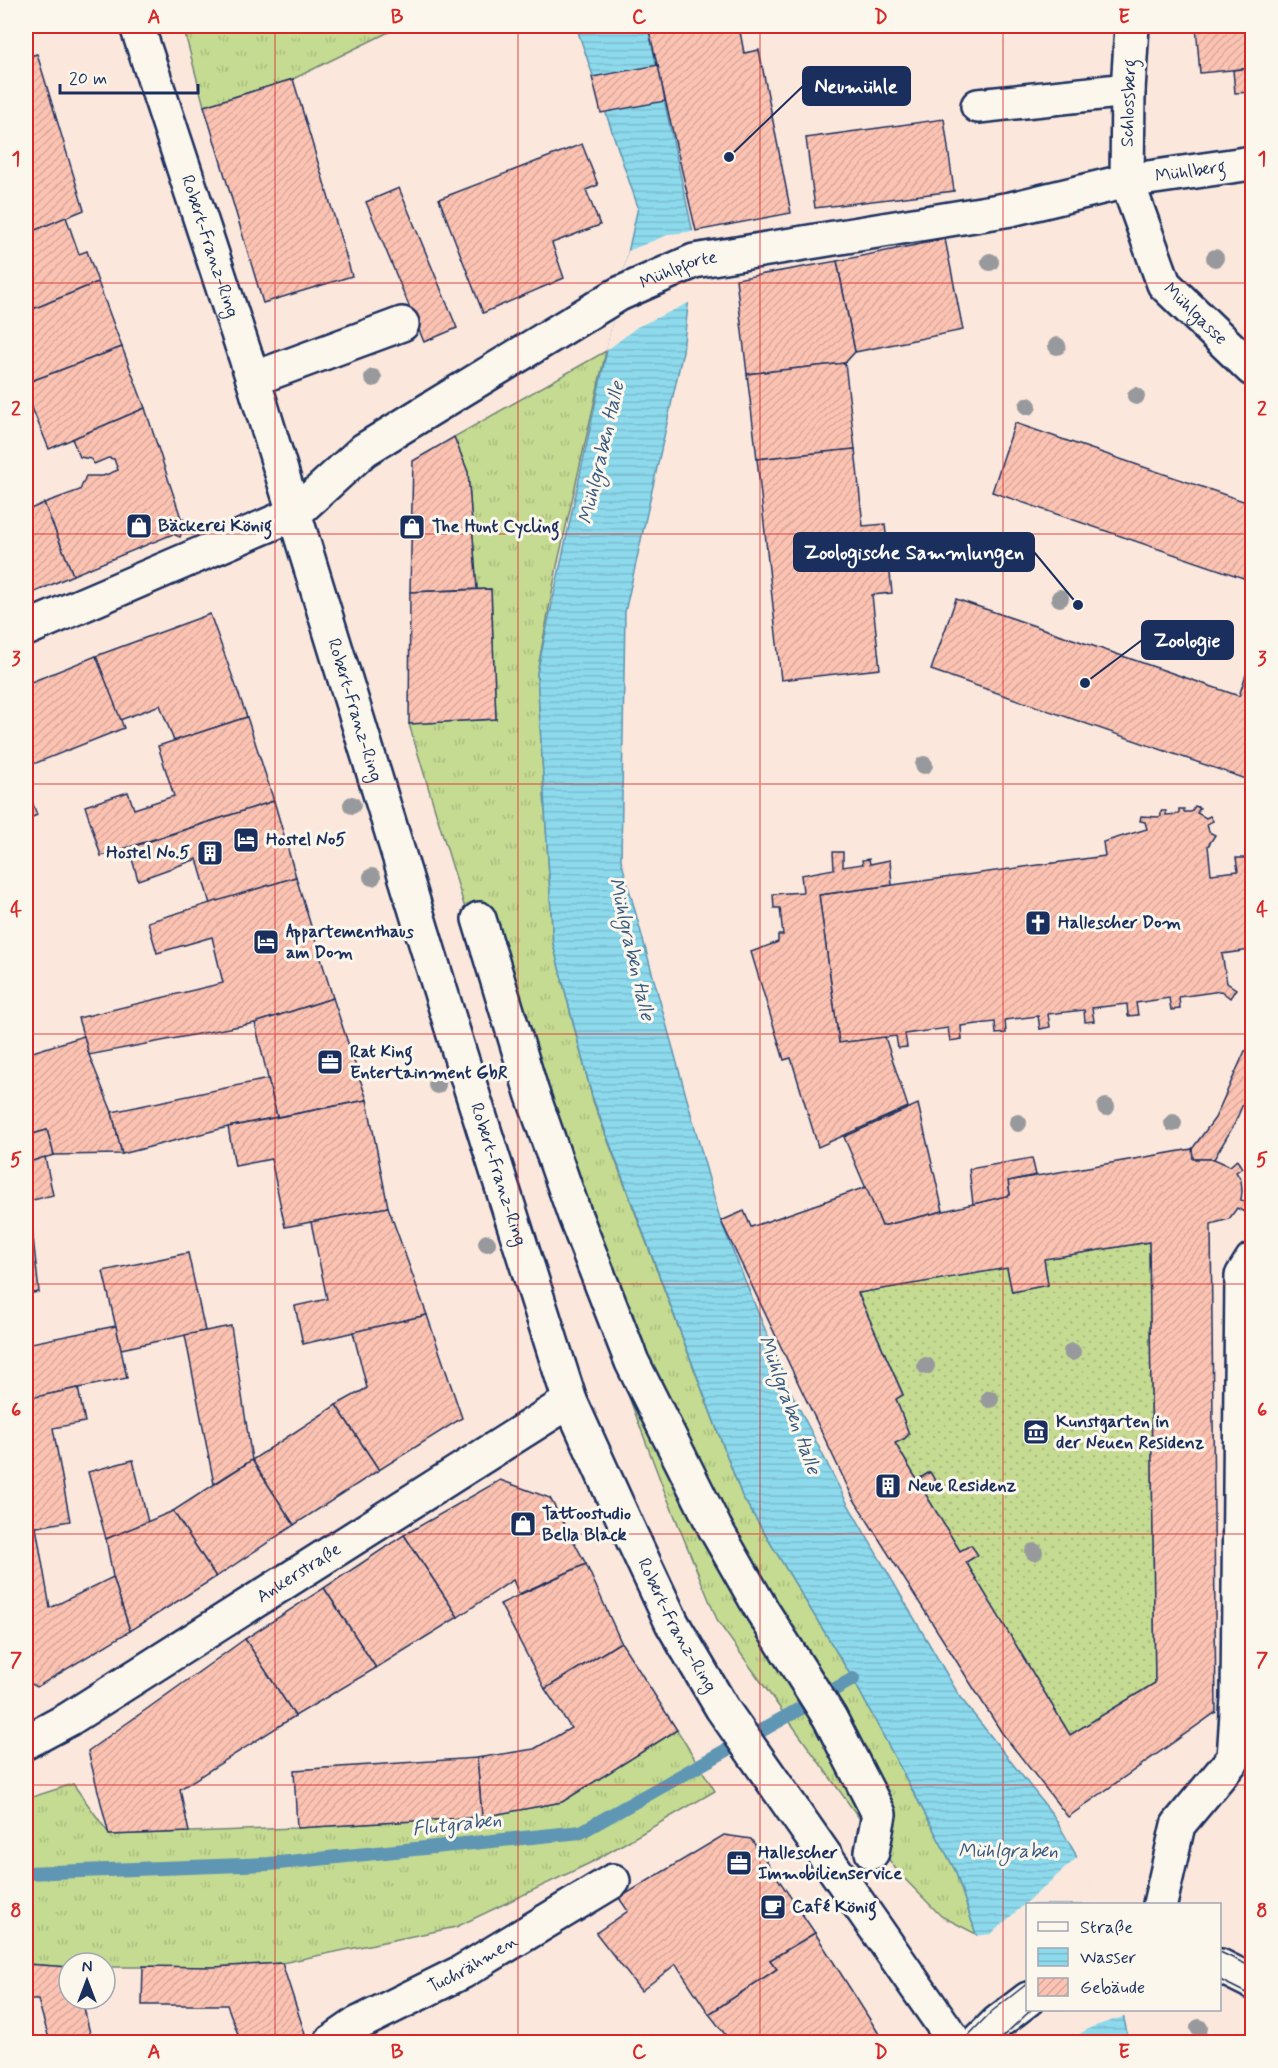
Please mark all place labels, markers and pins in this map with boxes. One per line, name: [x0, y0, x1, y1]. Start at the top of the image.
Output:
callout: Neumühle: [803, 67, 910, 105]
shop icon: Bäckerei König: [124, 511, 154, 541]
shop icon: The Hunt Cycling: [397, 512, 427, 542]
place label: Bäckerei König: [158, 514, 272, 540]
place label: The Hunt Cycling: [432, 515, 560, 541]
callout: Zoologische Sammlungen: [794, 533, 1034, 571]
callout: Zoologie: [1142, 621, 1233, 659]
hotel icon: Hostel No5: [231, 825, 261, 855]
place label: Hostel No5: [266, 828, 346, 852]
building icon: Hostel No.5: [195, 838, 225, 868]
place label: Hostel No.5: [106, 841, 190, 865]
church icon: Hallescher Dom: [1023, 908, 1053, 938]
place label: Hallescher Dom: [1058, 911, 1182, 935]
place label: Appartementhaus am Dom: [286, 920, 414, 965]
hotel icon: Appartementhaus am Dom: [251, 927, 281, 957]
place label: Rat King Entertainment GbR: [350, 1040, 508, 1085]
office icon: Rat King Entertainment GbR: [315, 1047, 345, 1077]
place label: Kunstgarten in der Neuen Residenz: [1056, 1410, 1204, 1455]
museum icon: Kunstgarten in der Neuen Residenz: [1021, 1417, 1051, 1447]
building icon: Neue Residenz: [873, 1471, 903, 1501]
place label: Neue Residenz: [908, 1474, 1016, 1498]
place label: Tattoostudio Bella Black: [542, 1502, 631, 1547]
shop icon: Tattoostudio Bella Black: [508, 1509, 538, 1539]
place label: Hallescher Immobilienservice: [758, 1841, 902, 1886]
office icon: Hallescher Immobilienservice: [724, 1848, 754, 1878]
cafe icon: Café König: [758, 1892, 788, 1922]
place label: Café König: [792, 1895, 877, 1921]

